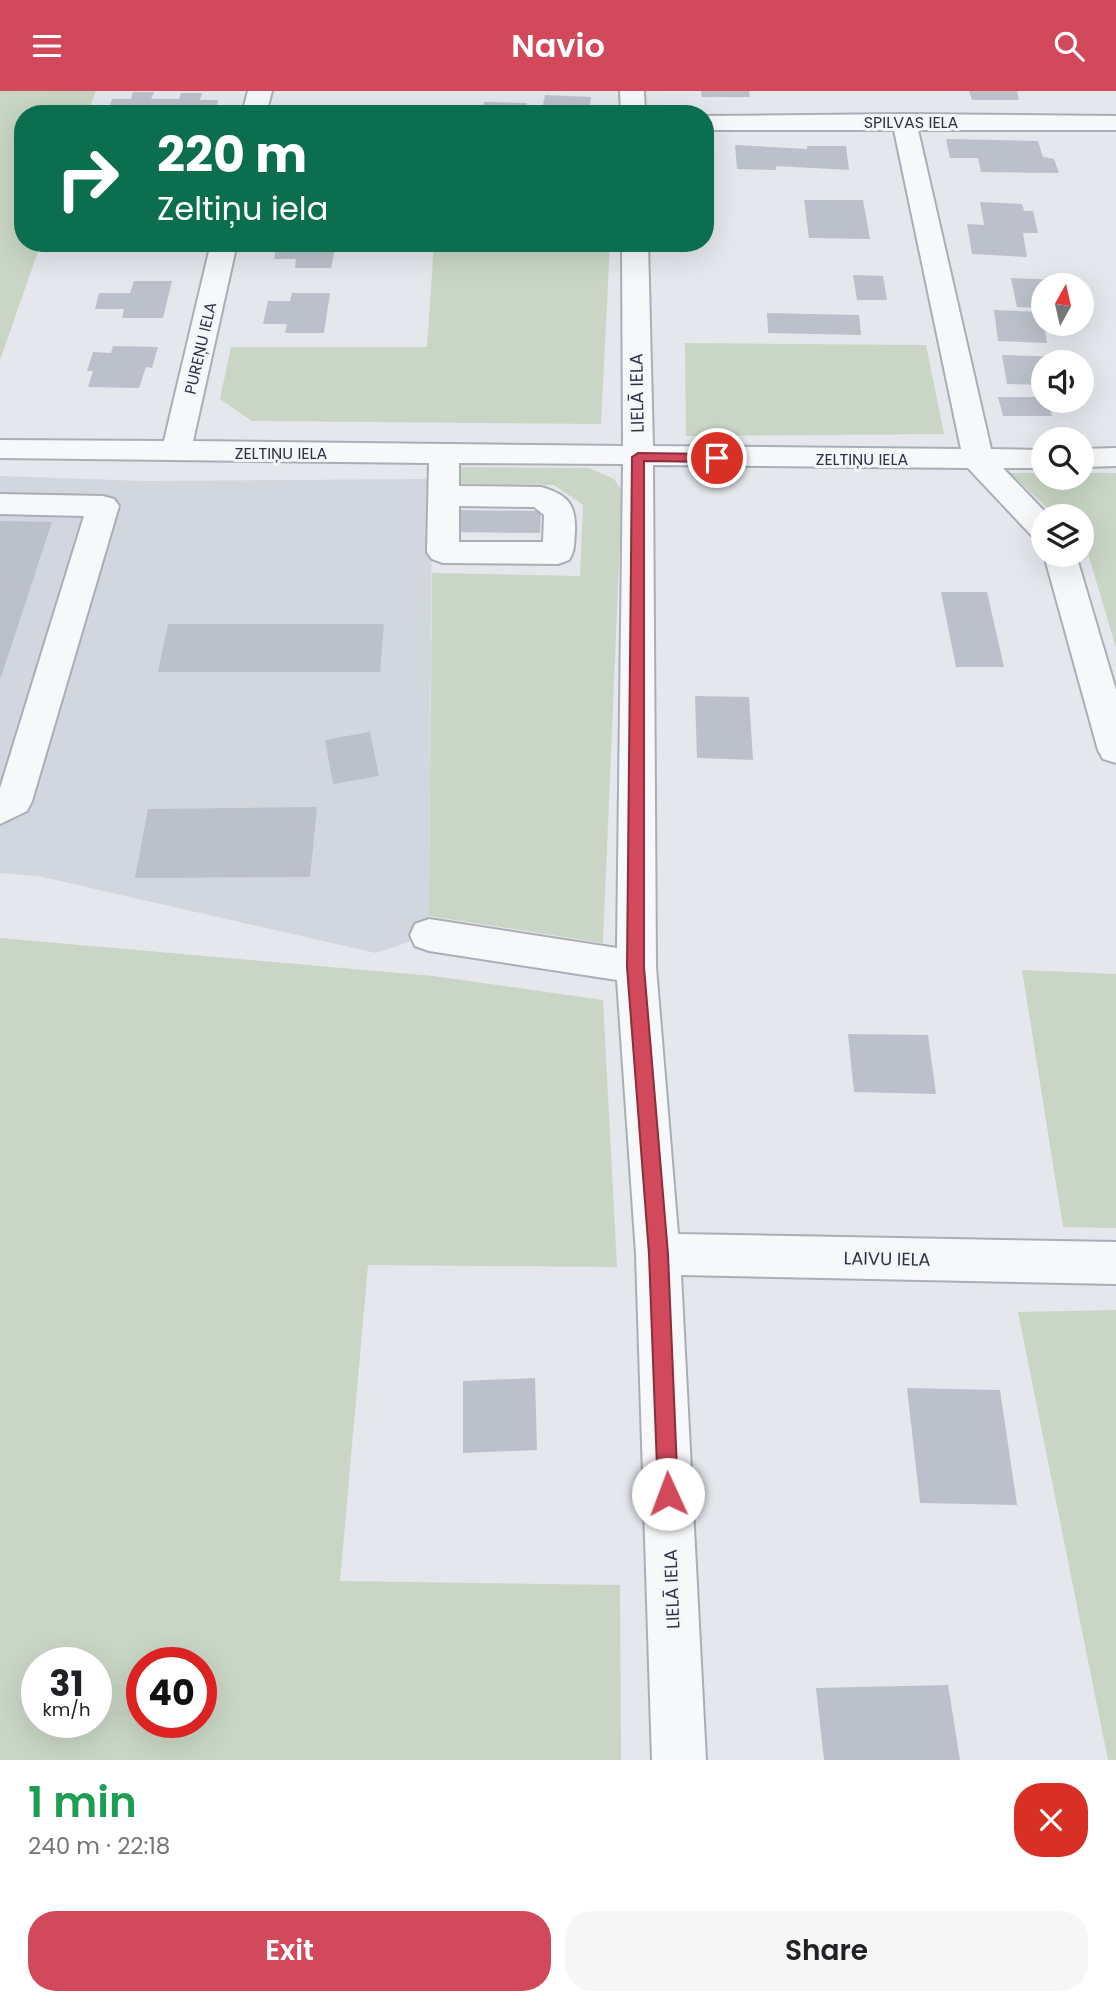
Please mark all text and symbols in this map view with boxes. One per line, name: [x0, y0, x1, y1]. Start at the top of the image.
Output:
text: Navio: [511, 23, 605, 68]
icon: menu: [28, 27, 66, 65]
icon: search: [1050, 27, 1088, 65]
street label: SPILVAS IELA: [864, 111, 959, 134]
text: 220 m: [157, 121, 307, 189]
icon: right: [42, 133, 133, 224]
text: Zeltiņu iela: [157, 186, 328, 231]
north arrow: [1031, 273, 1094, 336]
map controls: [1031, 273, 1094, 567]
street label: PUREŅU IELA: [179, 299, 222, 397]
button: sound: [1031, 350, 1094, 413]
street label: LIELĀ IELA: [623, 353, 650, 433]
button: search: [1031, 427, 1094, 490]
pin: [687, 428, 747, 488]
icon: arrive: [698, 439, 736, 477]
street label: ZELTIŅU IELA: [235, 442, 327, 465]
street label: ZELTIŅU IELA: [816, 448, 908, 471]
button: layers: [1031, 504, 1094, 567]
street label: LAIVU IELA: [843, 1245, 931, 1272]
position arrow: [631, 1457, 705, 1531]
street label: LIELĀ IELA: [658, 1549, 685, 1629]
speed limit sign: 40: [126, 1647, 217, 1738]
text: 31: [49, 1659, 84, 1708]
text: km/h: [43, 1697, 90, 1722]
text: 1 min: [28, 1773, 137, 1832]
button: close: [1014, 1783, 1088, 1857]
text: 240 m · 22:18: [28, 1830, 170, 1862]
button: Exit: [28, 1911, 551, 1991]
button: Share: [565, 1911, 1088, 1991]

